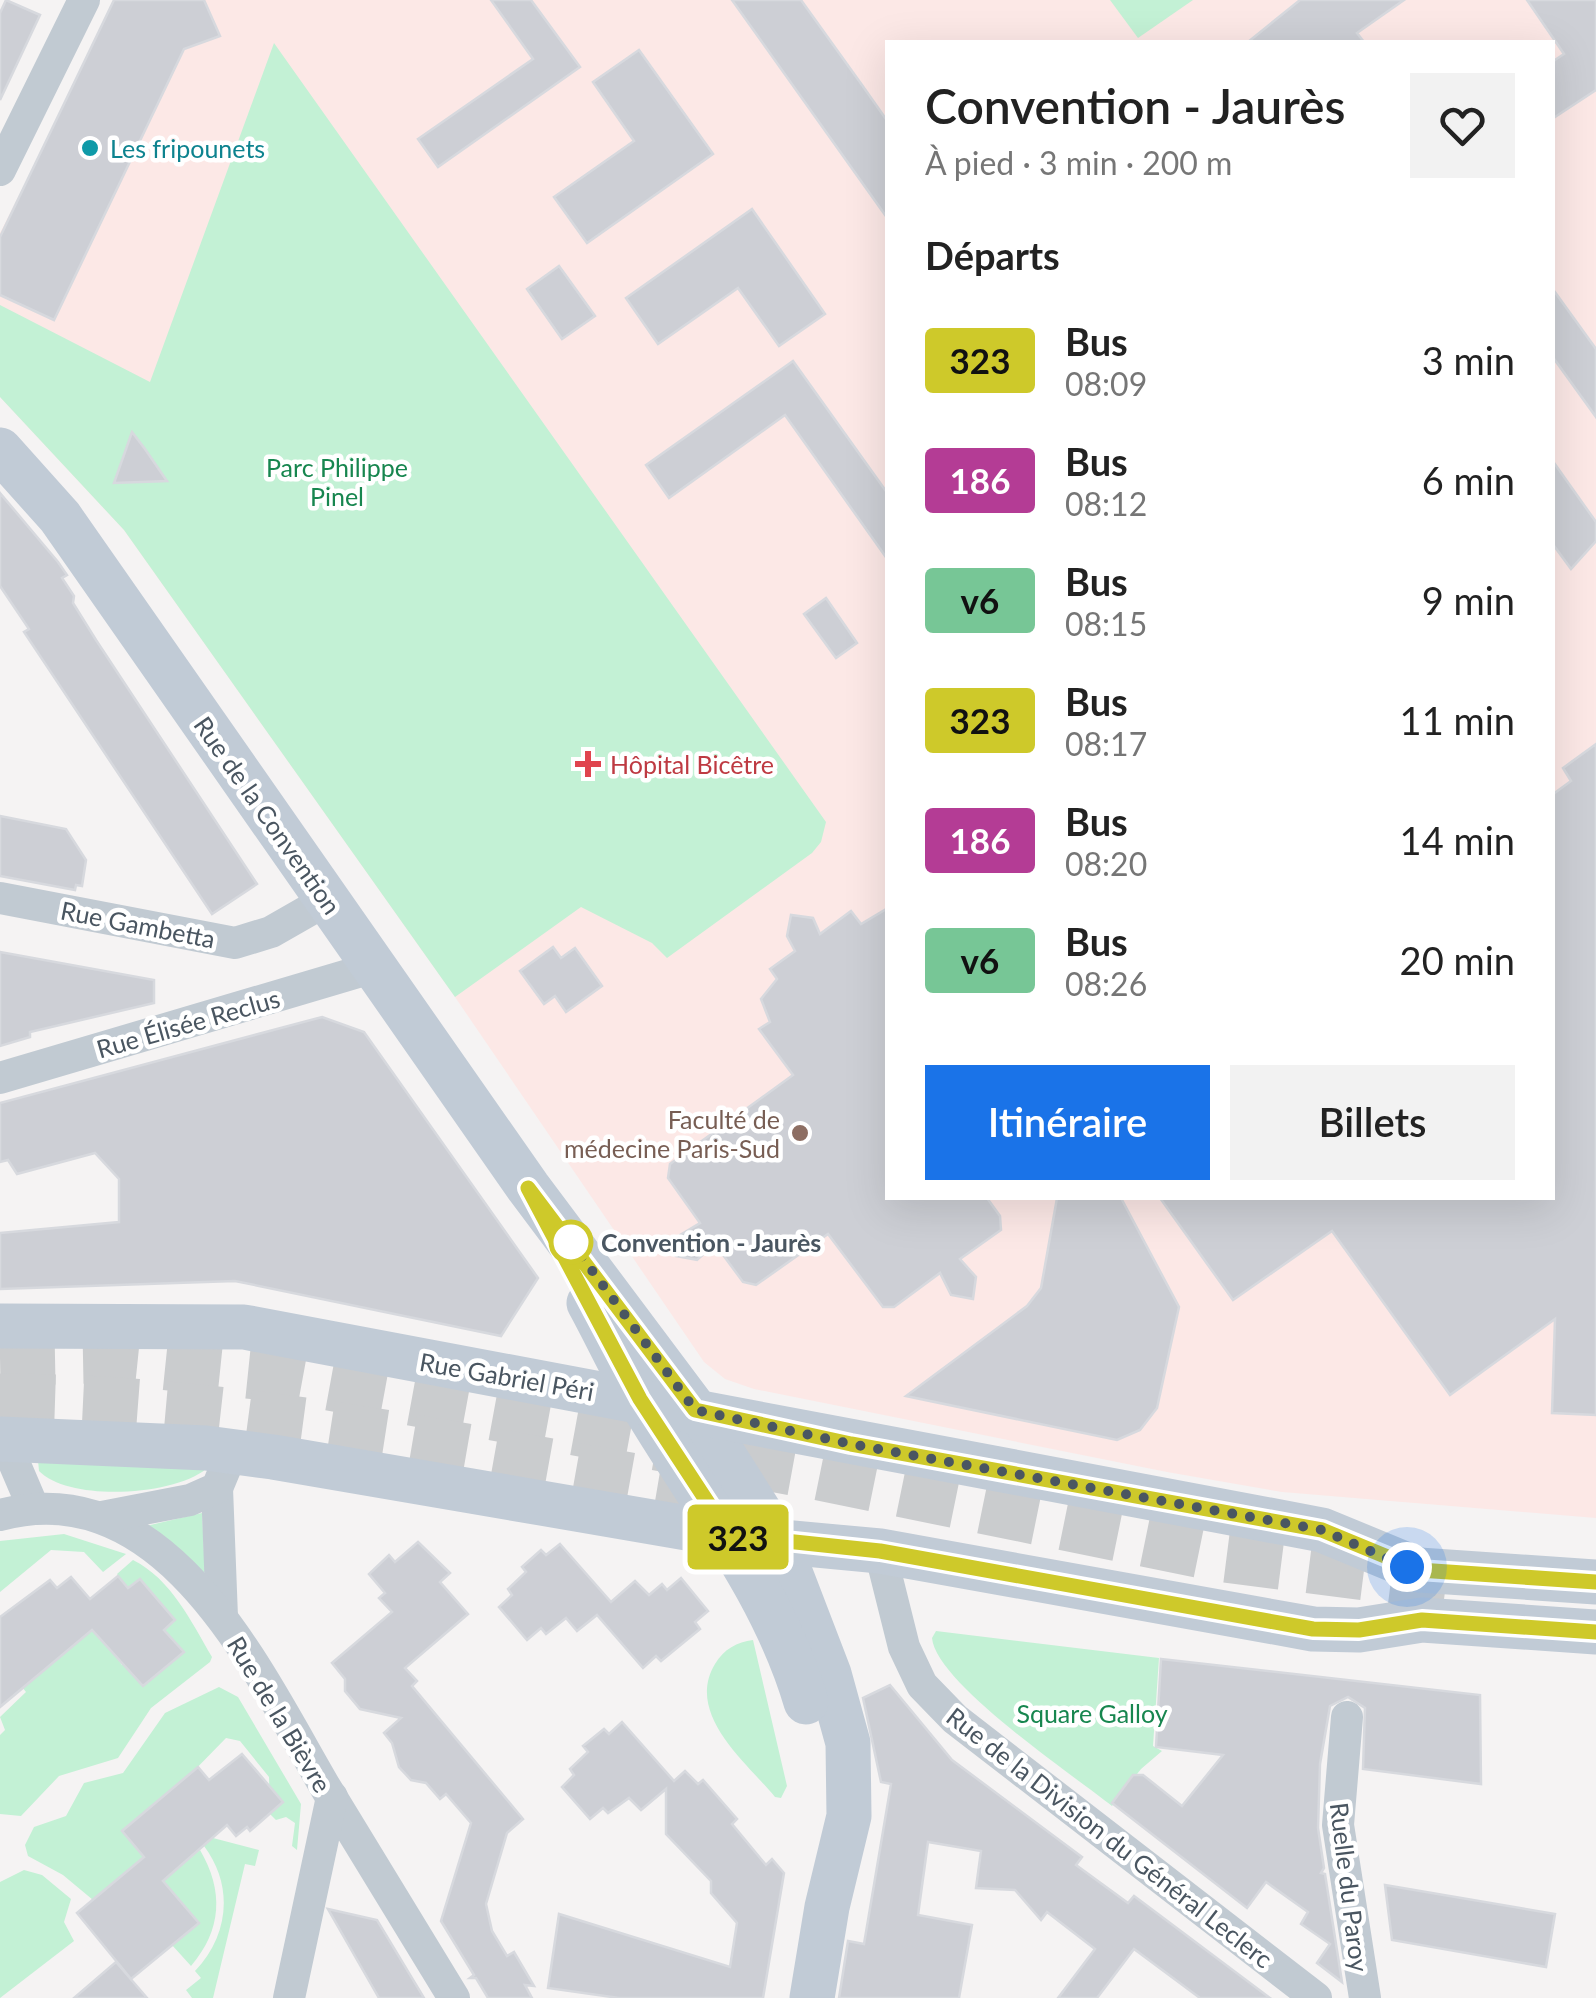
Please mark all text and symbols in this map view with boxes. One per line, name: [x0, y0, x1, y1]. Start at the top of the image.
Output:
button: heart: [1410, 73, 1515, 178]
text: Convention - Jaurès: [925, 77, 1346, 134]
place label: Les fripounets: [110, 133, 265, 163]
marker: Les fripounets: [79, 137, 101, 159]
text: À pied · 3 min · 200 m: [925, 143, 1232, 182]
text: Départs: [925, 232, 1060, 278]
text: Bus: [1065, 318, 1128, 364]
text: 3 min: [1422, 337, 1515, 383]
text: 323: [950, 339, 1010, 381]
text: 08:09: [1065, 364, 1147, 403]
text: Bus: [1065, 438, 1128, 484]
park label: Parc Philippe Pinel: [266, 452, 408, 511]
text: 6 min: [1422, 457, 1515, 503]
text: 186: [950, 459, 1010, 501]
text: 08:12: [1065, 484, 1147, 523]
text: Bus: [1065, 558, 1128, 604]
text: 9 min: [1422, 577, 1515, 623]
text: v6: [961, 579, 999, 621]
text: 08:15: [1065, 604, 1147, 643]
text: Bus: [1065, 678, 1128, 724]
text: 11 min: [1400, 697, 1515, 743]
text: 323: [950, 699, 1010, 741]
street label: Rue de la Convention: [188, 710, 348, 920]
text: 08:17: [1065, 724, 1147, 763]
place label: Hôpital Bicêtre: [610, 749, 774, 779]
marker: Hôpital Bicêtre: [575, 751, 601, 777]
text: Bus: [1065, 798, 1128, 844]
text: 14 min: [1400, 817, 1515, 863]
text: 186: [950, 819, 1010, 861]
text: 08:20: [1065, 844, 1147, 883]
street label: Rue Gambetta: [58, 894, 218, 954]
text: Bus: [1065, 918, 1128, 964]
text: 20 min: [1400, 937, 1515, 983]
text: v6: [961, 939, 999, 981]
text: 08:26: [1065, 964, 1147, 1003]
street label: Rue Élisée Reclus: [93, 983, 283, 1063]
button: Itinéraire: [925, 1065, 1210, 1180]
button: Billets: [1230, 1065, 1515, 1180]
place label: Faculté de médecine Paris-Sud: [564, 1104, 780, 1163]
marker: Faculté de médecine Paris-Sud: [789, 1122, 811, 1144]
marker: Convention - Jaurès: [550, 1221, 592, 1263]
place label: Convention - Jaurès: [601, 1227, 821, 1257]
street label: Rue Gabriel Péri: [417, 1346, 597, 1406]
line badge: 323: [680, 1504, 796, 1570]
text: 323: [708, 1516, 768, 1558]
your location: [1382, 1542, 1432, 1592]
street label: Rue de la Bièvre: [222, 1631, 338, 1797]
park label: Square Galloy: [1016, 1698, 1168, 1728]
street label: Rue de la Division du Général Leclerc: [941, 1700, 1279, 1974]
street label: Ruelle du Paroy: [1325, 1801, 1375, 1973]

